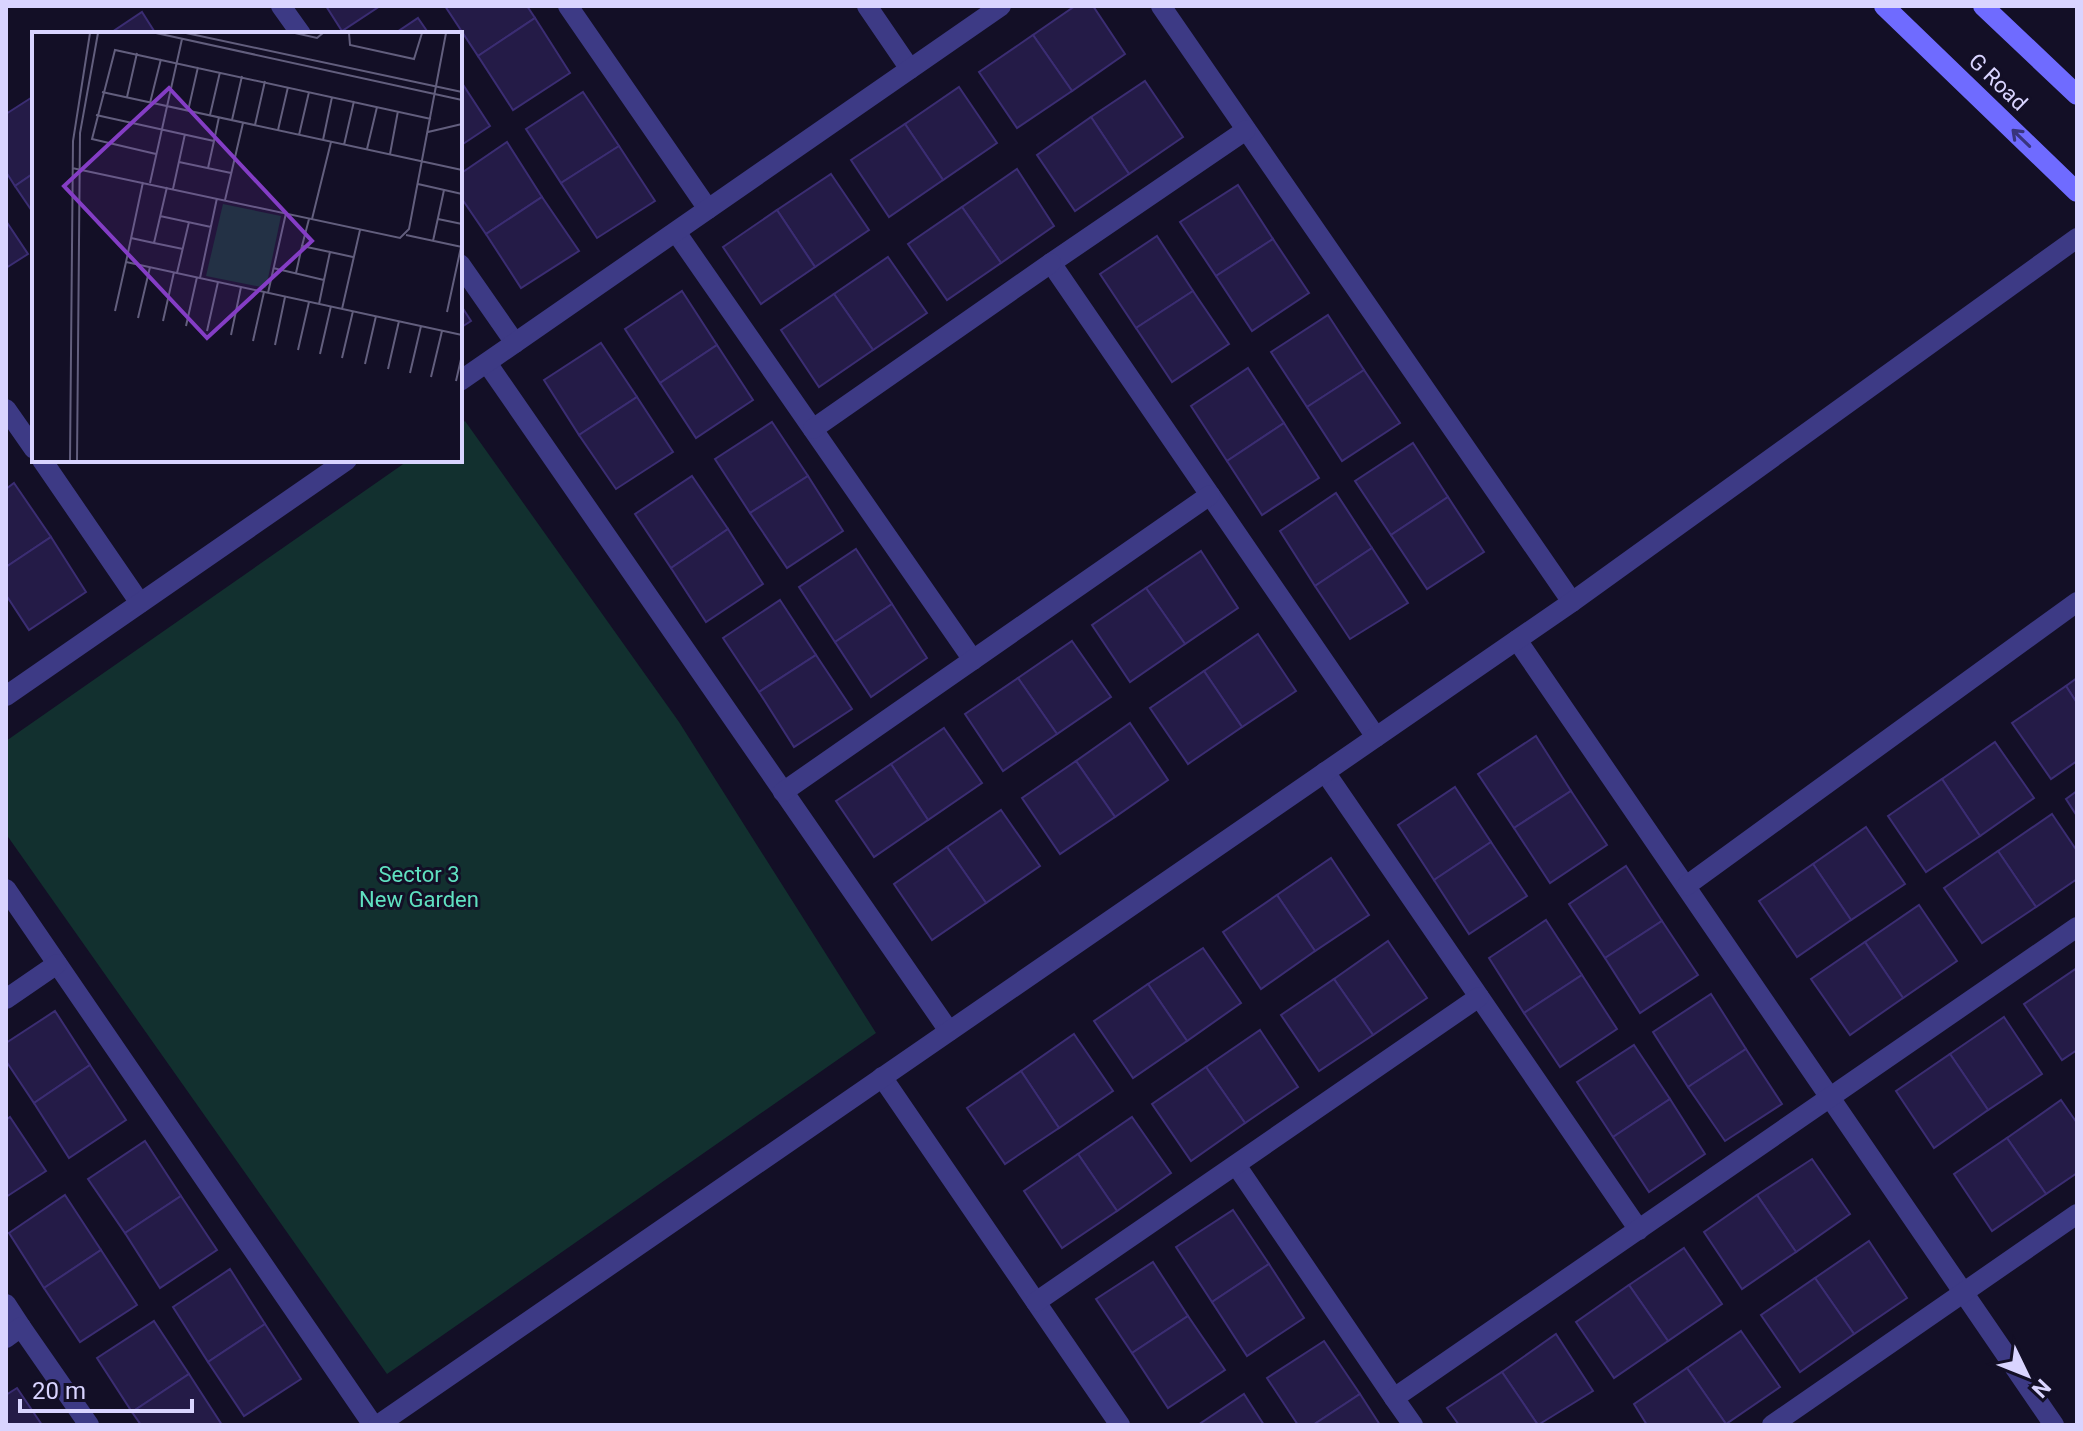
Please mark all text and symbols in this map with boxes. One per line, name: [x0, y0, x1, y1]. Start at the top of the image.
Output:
inset map: [32, 32, 462, 462]
street label: G Road: [1964, 48, 2032, 116]
one-way arrow: [2012, 129, 2031, 148]
park label: Sector 3 New Garden: [359, 862, 479, 912]
north arrow: [1987, 1335, 2067, 1415]
scale bar: [20, 1363, 192, 1413]
text: N: [2027, 1374, 2056, 1403]
text: 20 m: [32, 1377, 86, 1405]

